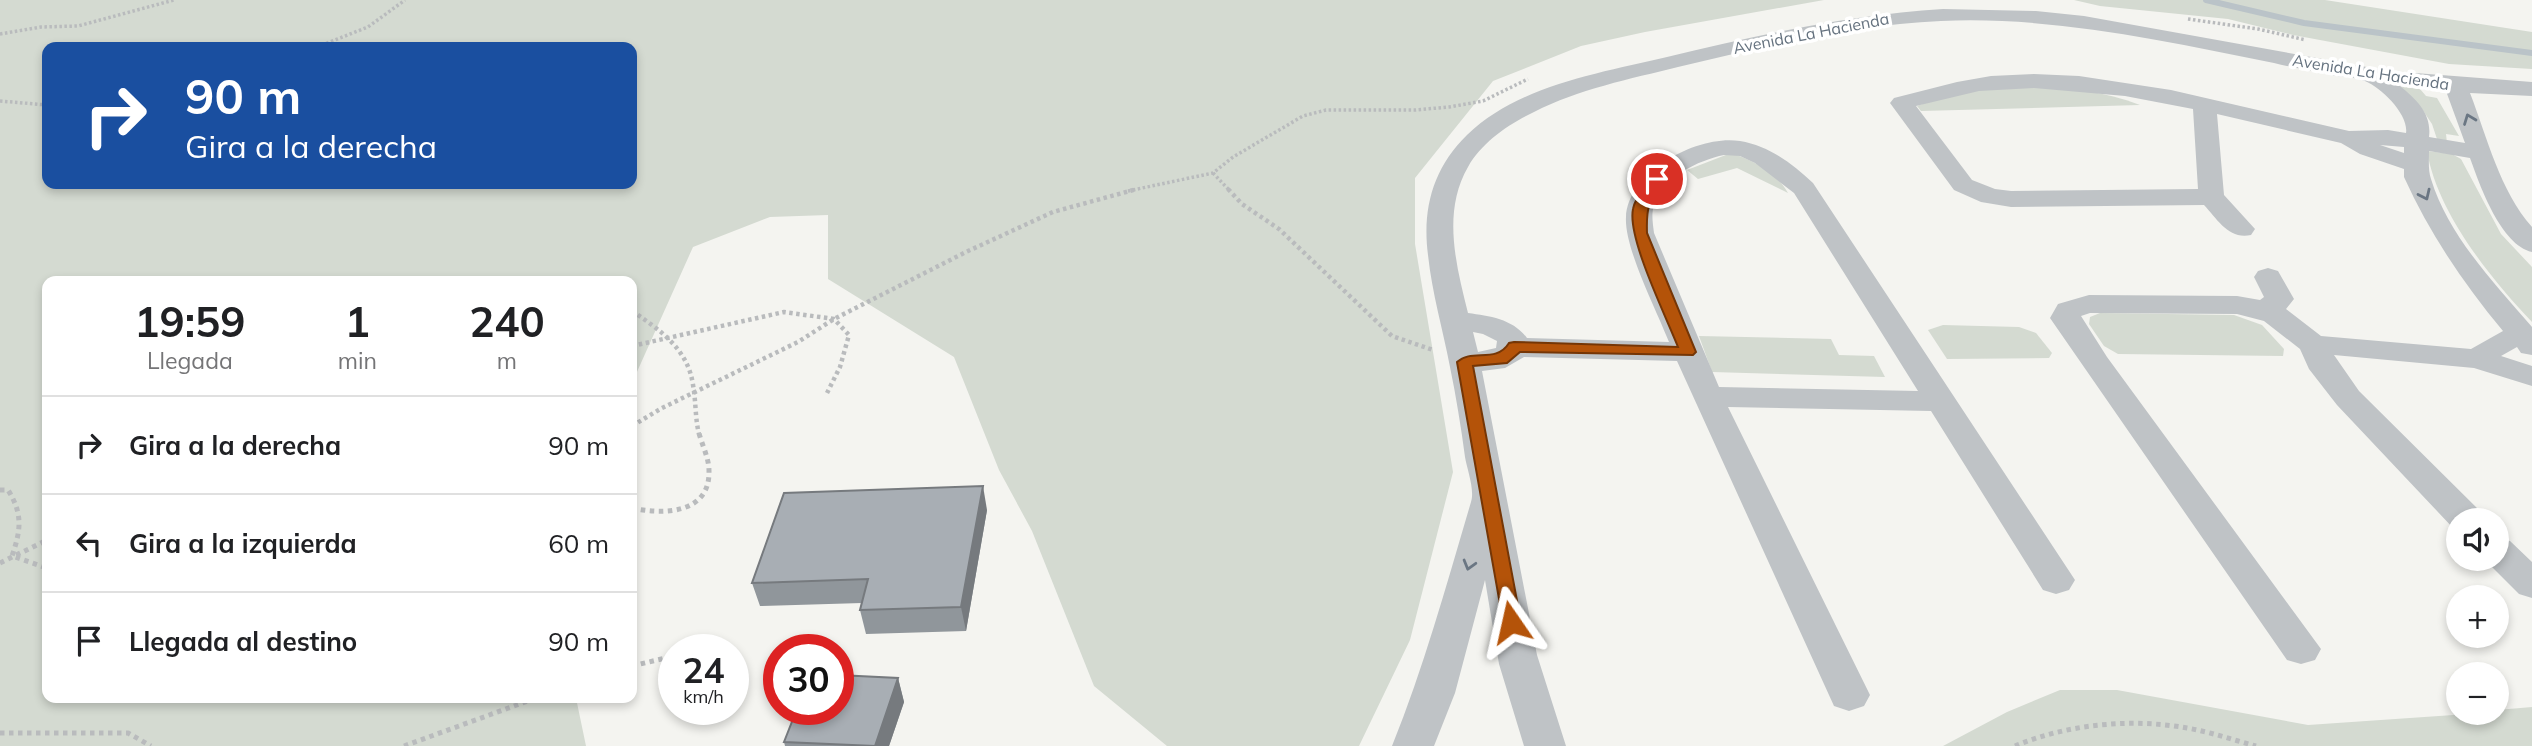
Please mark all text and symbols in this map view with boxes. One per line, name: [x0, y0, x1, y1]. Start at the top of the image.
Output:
street label: Avenida La Hacienda: [1731, 8, 1891, 58]
street label: Avenida La Hacienda: [2291, 50, 2451, 94]
text: 90 m: [185, 65, 301, 126]
icon: right: [70, 70, 161, 161]
one-way arrow: [2464, 113, 2478, 125]
text: Gira a la derecha: [185, 126, 437, 166]
pin: [1627, 149, 1687, 209]
icon: arrive: [1638, 160, 1676, 198]
one-way arrow: [2417, 188, 2431, 200]
text: 19:59: [134, 295, 245, 348]
text: 1: [345, 295, 370, 348]
text: 240: [469, 295, 545, 348]
text: Llegada: [147, 346, 233, 375]
text: min: [338, 346, 377, 375]
text: m: [497, 346, 517, 375]
icon: right: [70, 426, 108, 464]
text: Gira a la derecha: [129, 429, 341, 462]
text: 90 m: [548, 429, 609, 462]
map controls: [2446, 508, 2509, 725]
button: sound: [2446, 508, 2509, 571]
icon: left: [70, 524, 108, 562]
text: Gira a la izquierda: [129, 527, 357, 560]
text: 60 m: [548, 527, 609, 560]
one-way arrow: [1463, 559, 1478, 571]
position arrow: [1474, 585, 1548, 659]
button: +: [2446, 585, 2509, 648]
icon: arrive: [70, 622, 108, 660]
text: Llegada al destino: [129, 625, 357, 658]
text: 90 m: [548, 625, 609, 658]
speed limit sign: 30: [763, 634, 854, 725]
text: 24: [682, 648, 725, 692]
button: −: [2446, 662, 2509, 725]
text: km/h: [683, 685, 724, 708]

